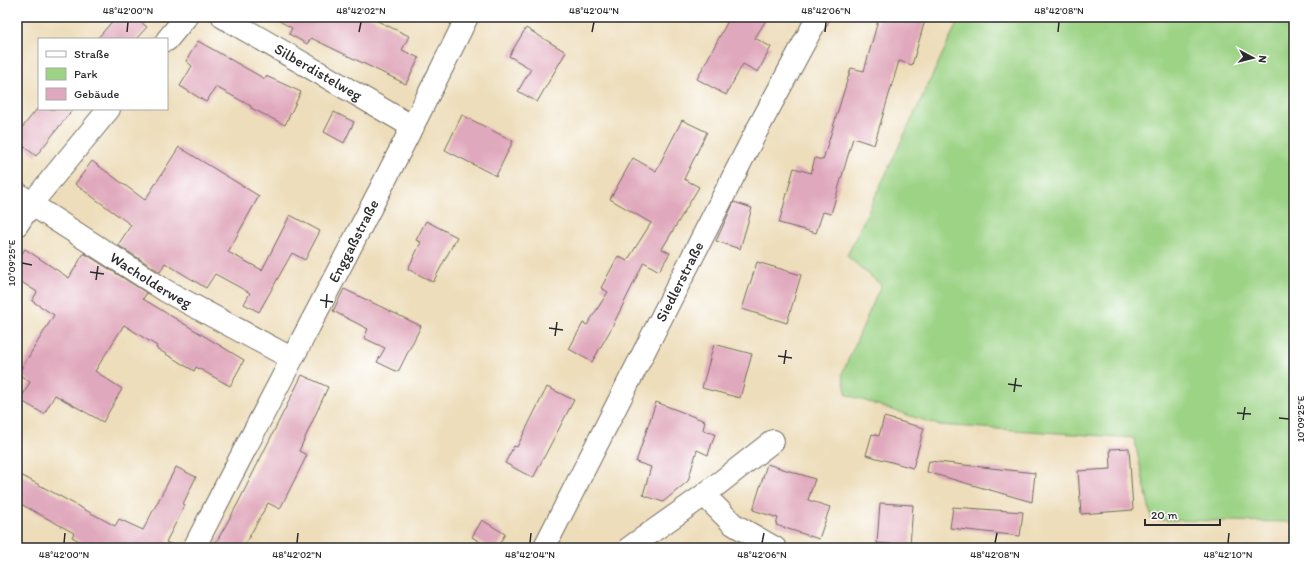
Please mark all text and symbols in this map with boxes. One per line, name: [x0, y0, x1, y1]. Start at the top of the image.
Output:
text: 48°42'00"N: [103, 4, 153, 17]
text: 48°42'02"N: [336, 4, 386, 17]
text: 48°42'04"N: [569, 4, 619, 17]
text: 48°42'06"N: [801, 4, 851, 17]
text: 48°42'08"N: [1034, 4, 1084, 17]
legend: [38, 38, 168, 110]
north arrow: [1233, 38, 1273, 78]
street label: Silberdistelweg: [271, 40, 366, 105]
text: Straße: [74, 47, 109, 61]
text: N: [1256, 55, 1269, 64]
text: Park: [74, 67, 98, 81]
text: Gebäude: [74, 87, 119, 101]
street label: Enggaßstraße: [325, 196, 383, 286]
street label: Siedlerstraße: [652, 238, 708, 325]
text: 10°09'25"E: [5, 239, 18, 286]
street label: Wacholderweg: [107, 248, 195, 312]
text: 10°09'25"E: [1294, 395, 1307, 442]
scale bar: [1145, 501, 1220, 527]
text: 20 m: [1151, 508, 1178, 522]
text: 48°42'00"N: [39, 548, 89, 561]
text: 48°42'02"N: [272, 548, 322, 561]
text: 48°42'04"N: [505, 548, 555, 561]
text: 48°42'06"N: [737, 548, 787, 561]
text: 48°42'08"N: [970, 548, 1020, 561]
text: 48°42'10"N: [1204, 548, 1253, 561]

